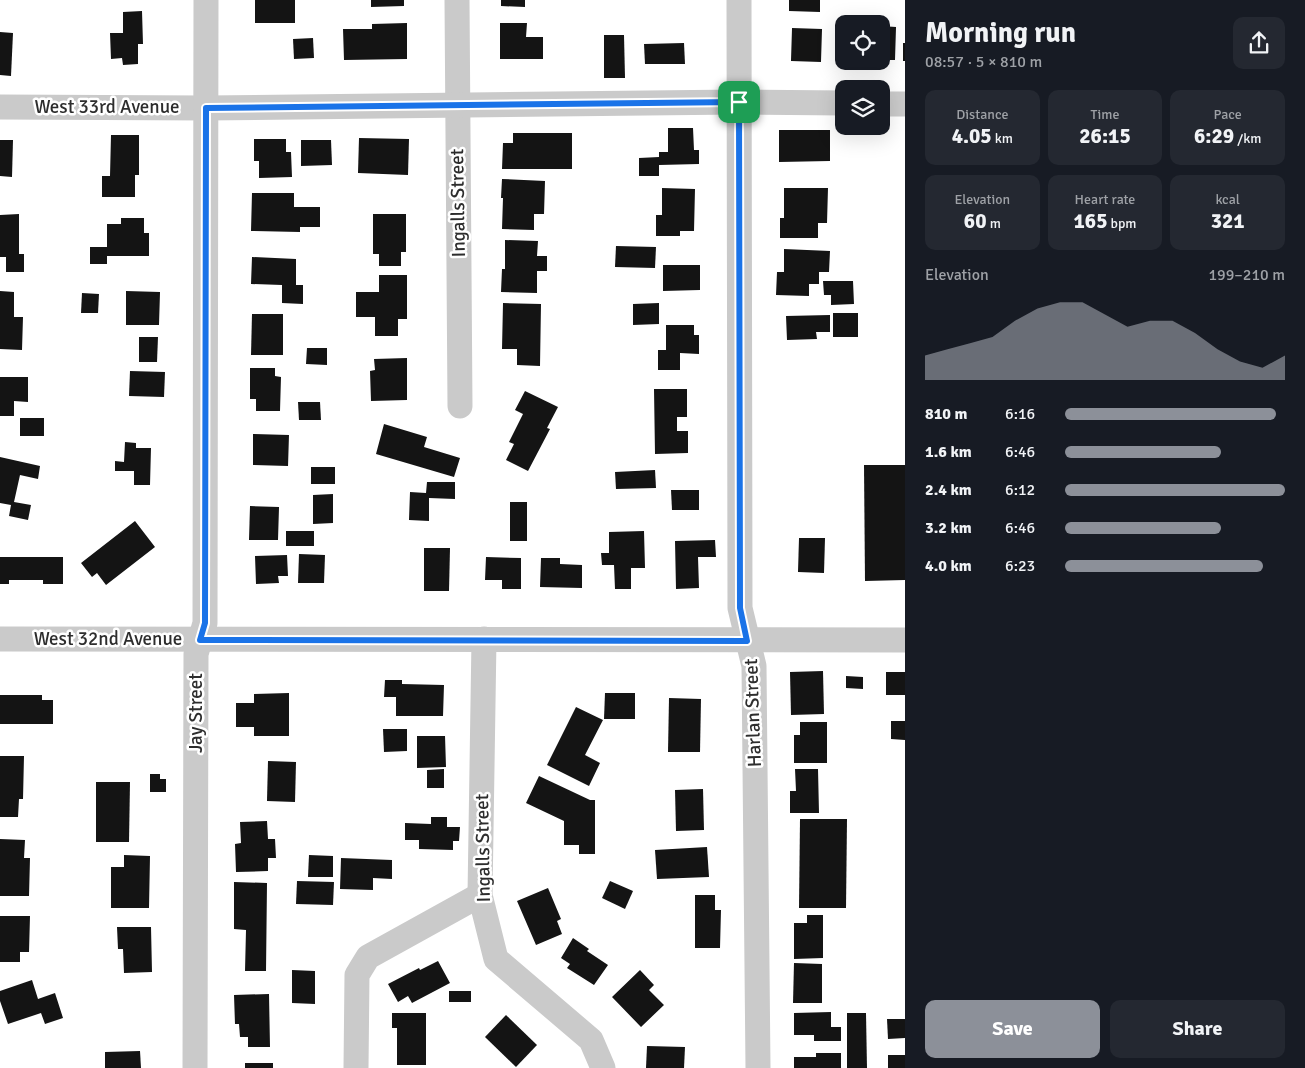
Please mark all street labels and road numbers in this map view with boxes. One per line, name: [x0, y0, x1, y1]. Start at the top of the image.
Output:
street label: West 33rd Avenue: [34, 95, 180, 119]
street label: Ingalls Street: [445, 148, 471, 257]
street label: West 32nd Avenue: [34, 627, 182, 651]
street label: Harlan Street: [739, 658, 767, 768]
street label: Jay Street: [184, 673, 208, 753]
street label: Ingalls Street: [470, 793, 496, 902]

